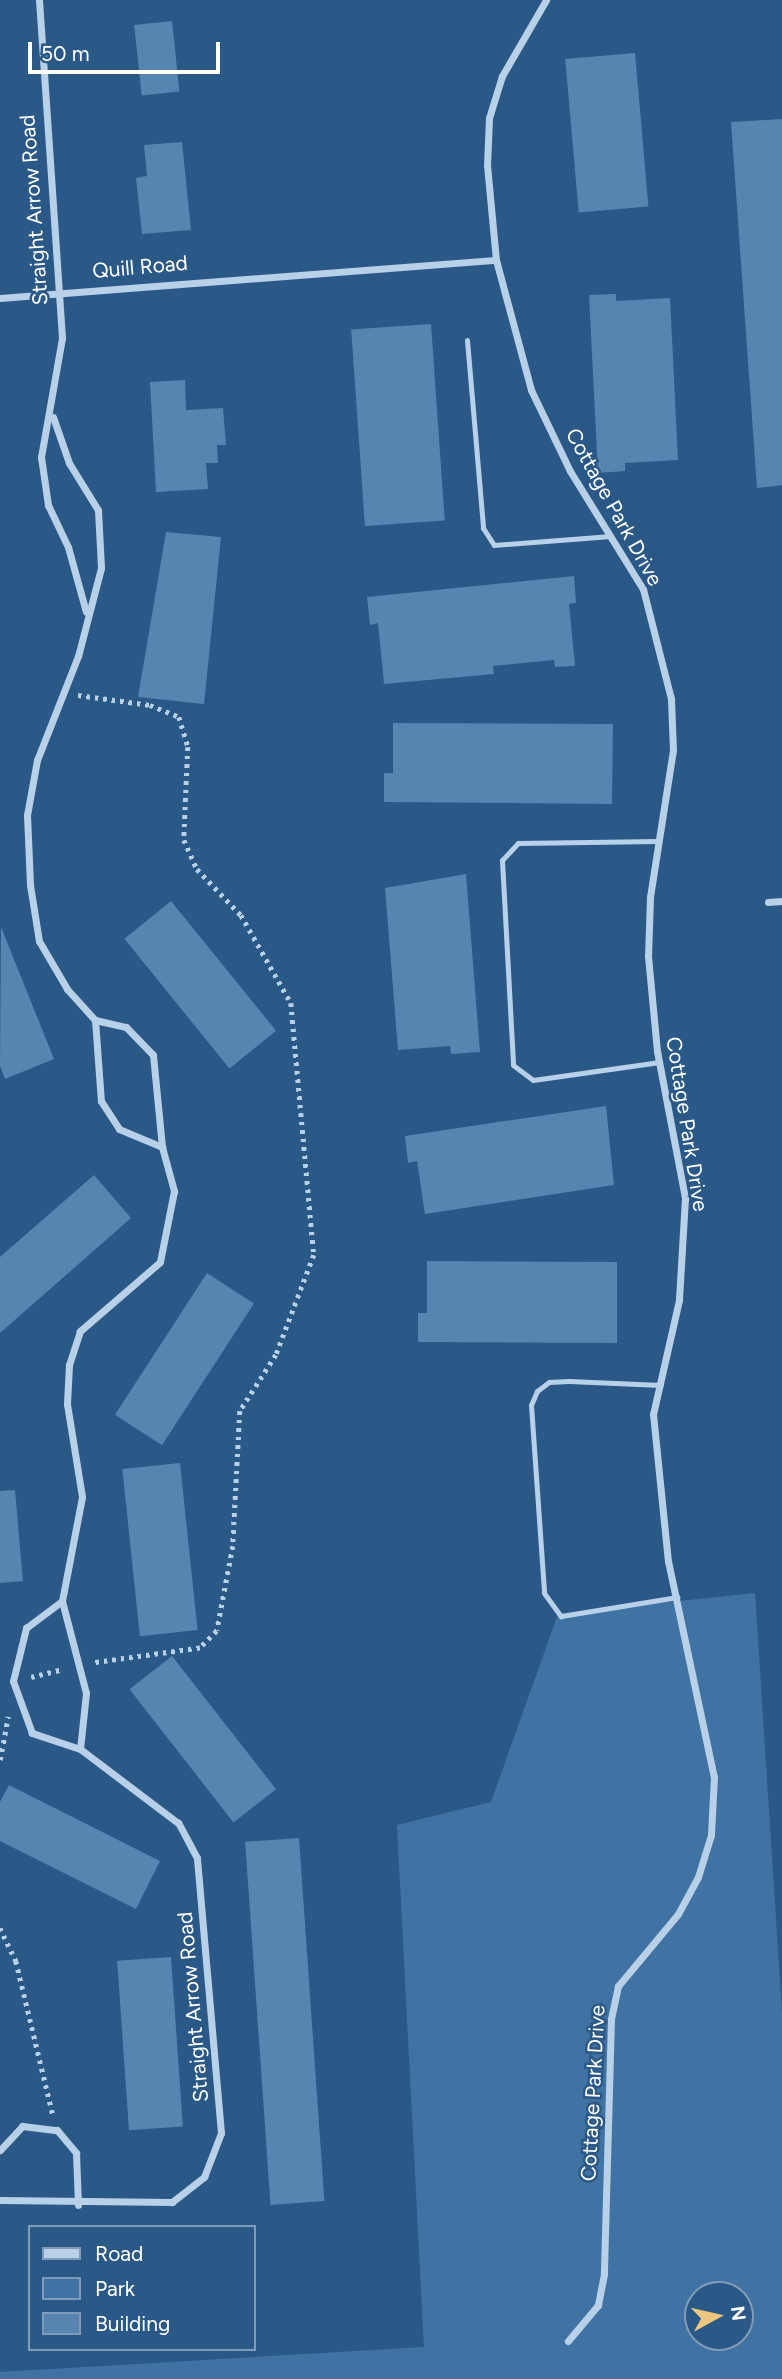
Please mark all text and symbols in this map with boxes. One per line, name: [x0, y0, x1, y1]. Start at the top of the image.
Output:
scale bar: [32, 28, 224, 72]
text: 50 m: [41, 41, 90, 66]
street label: Straight Arrow Road: [15, 114, 53, 306]
street label: Quill Road: [91, 250, 189, 284]
street label: Cottage Park Drive: [560, 424, 668, 590]
street label: Cottage Park Drive: [661, 1035, 713, 1213]
street label: Straight Arrow Road: [172, 1911, 214, 2103]
street label: Cottage Park Drive: [576, 2004, 610, 2182]
legend: [28, 2225, 256, 2351]
text: Road: [95, 2241, 143, 2266]
text: Park: [95, 2276, 135, 2301]
north arrow: [684, 2281, 754, 2351]
text: N: [726, 2304, 751, 2322]
text: Building: [95, 2311, 170, 2336]

